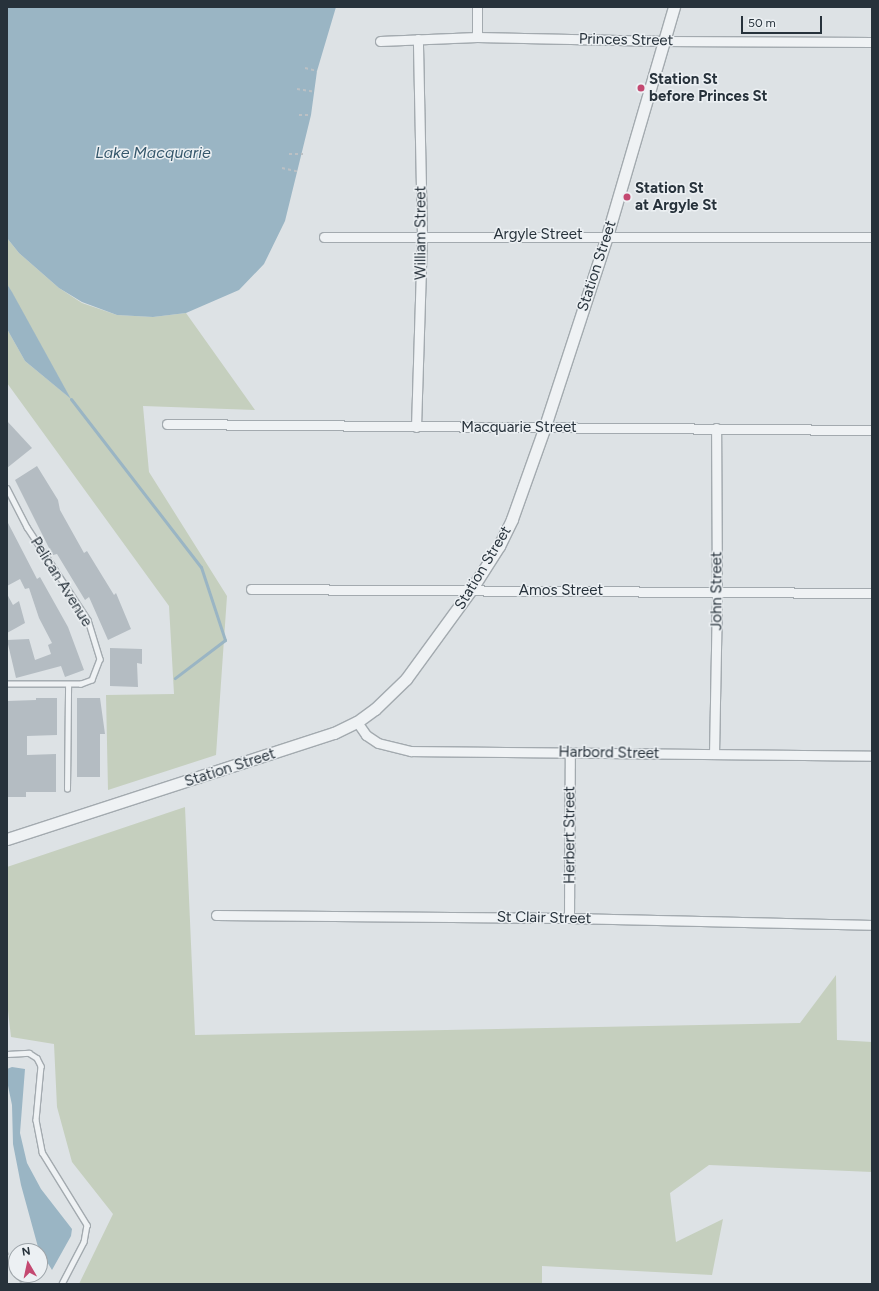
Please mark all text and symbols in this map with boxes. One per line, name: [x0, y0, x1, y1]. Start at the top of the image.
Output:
scale bar: [743, 8, 824, 34]
text: 50 m: [748, 16, 776, 30]
street label: Princes Street: [579, 30, 673, 50]
place label: Station St before Princes St: [649, 70, 768, 105]
marker: Station St before Princes St: [636, 83, 646, 93]
water label: Lake Macquarie: [95, 143, 211, 163]
place label: Station St at Argyle St: [635, 179, 717, 214]
street label: William Street: [412, 186, 430, 280]
marker: Station St at Argyle St: [622, 192, 632, 202]
street label: Station Street: [574, 218, 620, 314]
street label: Argyle Street: [493, 226, 583, 244]
street label: Macquarie Street: [461, 419, 577, 437]
street label: Station Street: [451, 523, 515, 613]
street label: Pelican Avenue: [26, 534, 96, 630]
street label: John Street: [708, 552, 726, 630]
street label: Amos Street: [519, 582, 603, 600]
street label: Harbord Street: [558, 743, 660, 763]
street label: Station Street: [182, 745, 278, 791]
street label: Herbert Street: [561, 786, 579, 884]
street label: St Clair Street: [497, 908, 591, 928]
north arrow: [8, 1243, 48, 1283]
text: N: [21, 1245, 31, 1259]

